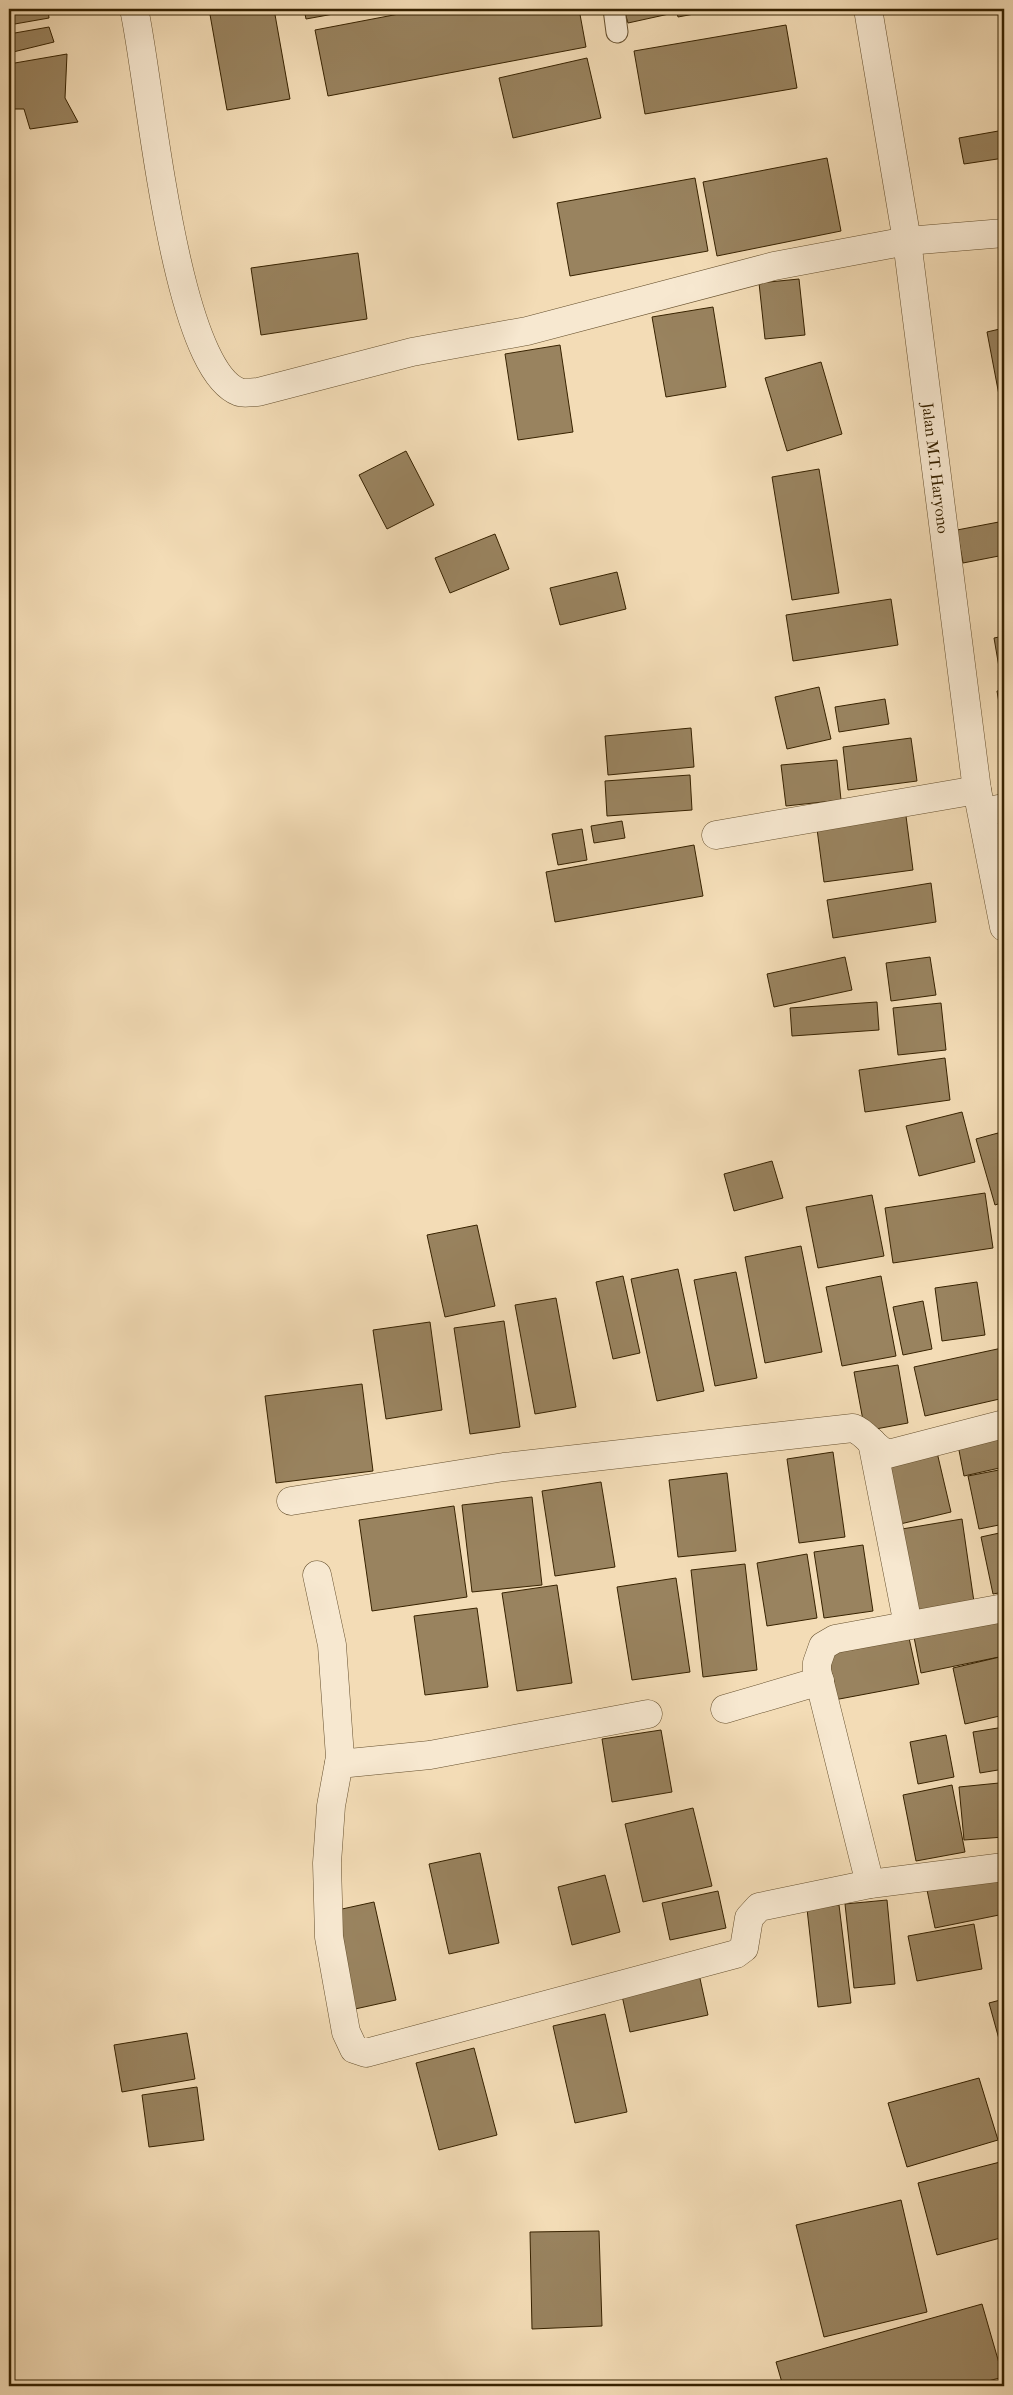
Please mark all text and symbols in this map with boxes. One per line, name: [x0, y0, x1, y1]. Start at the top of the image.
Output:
street label: Jalan M.T. Haryono: [918, 400, 953, 535]

